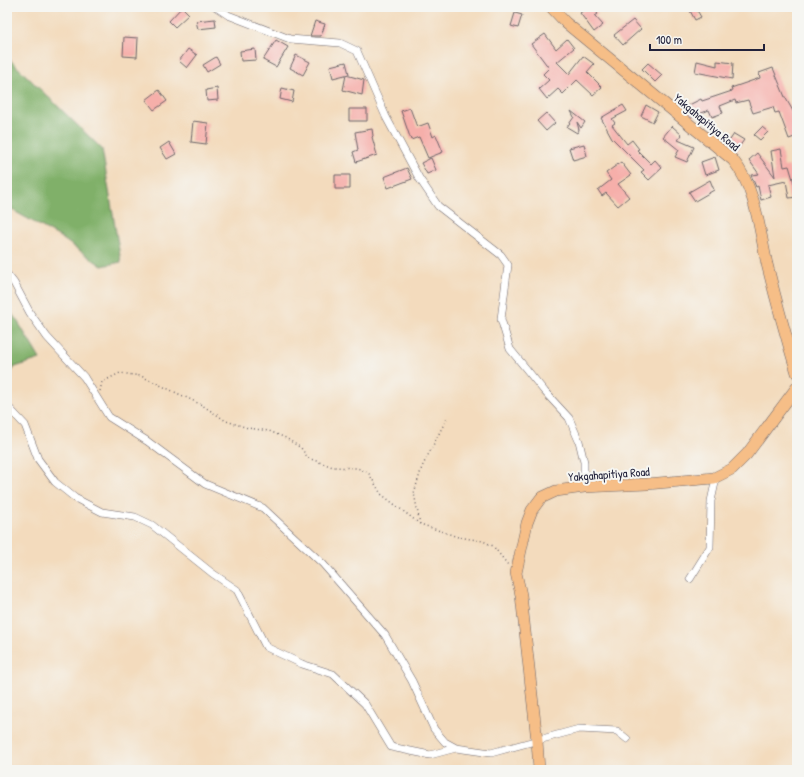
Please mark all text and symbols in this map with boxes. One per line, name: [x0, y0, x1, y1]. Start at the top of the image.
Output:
scale bar: [650, 26, 764, 52]
text: 100 m: [656, 31, 682, 48]
street label: Yakgahapitiya Road: [670, 89, 744, 155]
street label: Yakgahapitiya Road: [568, 463, 651, 485]

